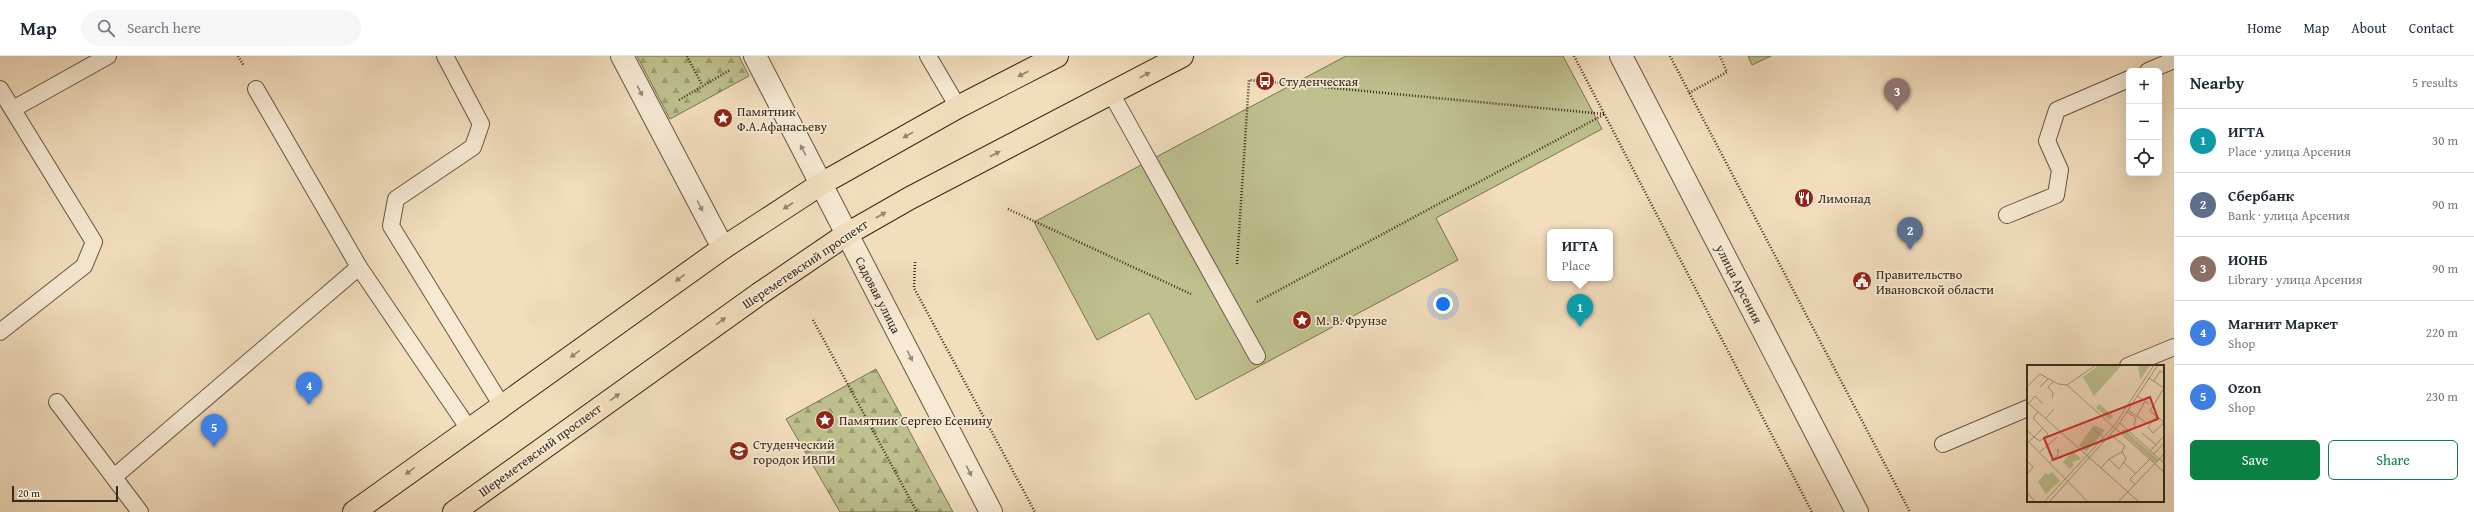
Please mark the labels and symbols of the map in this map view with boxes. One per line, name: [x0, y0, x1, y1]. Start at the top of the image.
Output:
bus stop icon: Студенческая: [1254, 70, 1276, 92]
one-way arrow: [1017, 71, 1028, 77]
one-way arrow: [1140, 72, 1151, 78]
place label: Студенческая: [1279, 72, 1358, 91]
pin: 3: [1884, 78, 1910, 111]
one-way arrow: [637, 85, 643, 96]
place label: Памятник Ф.А.Афанасьеву: [737, 102, 828, 136]
place icon: Памятник Ф.А.Афанасьеву: [712, 107, 734, 129]
one-way arrow: [902, 132, 914, 139]
one-way arrow: [799, 144, 806, 156]
one-way arrow: [989, 150, 1001, 157]
restaurant icon: Лимонад: [1793, 187, 1815, 209]
place label: Лимонад: [1818, 189, 1871, 208]
one-way arrow: [697, 200, 704, 212]
one-way arrow: [782, 202, 794, 209]
one-way arrow: [875, 211, 886, 218]
street label: Шереметевский проспект: [738, 214, 872, 313]
pin: 2: [1897, 217, 1923, 250]
street label: улица Арсения: [1710, 240, 1767, 327]
street label: Садовая улица: [850, 253, 906, 337]
place label: Правительство Ивановской области: [1876, 265, 1994, 299]
public building icon: Правительство Ивановской области: [1851, 270, 1873, 292]
one-way arrow: [675, 274, 686, 283]
your location: [1433, 294, 1453, 314]
pin: 1: [1567, 294, 1593, 327]
place icon: М. В. Фрунзе: [1291, 309, 1313, 331]
place label: М. В. Фрунзе: [1316, 311, 1387, 330]
one-way arrow: [715, 317, 726, 325]
one-way arrow: [569, 350, 580, 358]
one-way arrow: [907, 350, 913, 361]
inset map: [2027, 365, 2164, 502]
pin: 4: [296, 372, 322, 405]
one-way arrow: [610, 393, 620, 401]
street label: Шереметевский проспект: [474, 398, 606, 501]
place icon: Памятник Сергею Есенину: [814, 409, 836, 431]
place label: Памятник Сергею Есенину: [839, 411, 993, 430]
pin: 5: [201, 414, 227, 447]
place label: Студенческий городок ИВПИ: [753, 435, 836, 469]
school or university icon: Студенческий городок ИВПИ: [728, 440, 750, 462]
one-way arrow: [966, 465, 973, 477]
one-way arrow: [405, 467, 416, 475]
scale bar: [12, 484, 118, 503]

